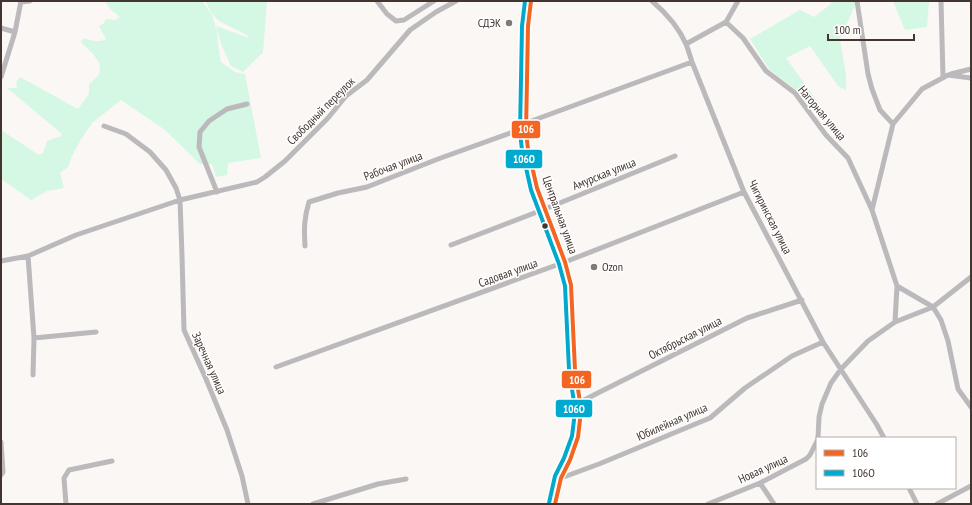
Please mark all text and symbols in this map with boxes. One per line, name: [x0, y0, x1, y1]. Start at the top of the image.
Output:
place label: СДЭК: [478, 15, 501, 30]
scale bar: [828, 16, 914, 42]
marker: СДЭК: [504, 18, 514, 28]
text: 100 m: [834, 22, 861, 37]
street label: Свободный переулок: [284, 73, 358, 148]
street label: Нагорная улица: [795, 82, 850, 143]
line badge: 106: [511, 120, 541, 139]
text: 106: [518, 122, 534, 136]
street label: Рабочая улица: [361, 147, 424, 184]
line badge: 106О: [505, 149, 543, 169]
text: 106О: [513, 152, 535, 166]
street label: Амурская улица: [570, 154, 638, 193]
street label: Центральная улица: [539, 174, 582, 256]
street label: Чигиринская улица: [745, 177, 796, 256]
unlabelled marker: [540, 221, 550, 231]
street label: Садовая улица: [476, 255, 540, 290]
place label: Ozon: [602, 259, 623, 274]
marker: Ozon: [589, 262, 599, 272]
street label: Октябрьская улица: [646, 313, 724, 362]
street label: Заречная улица: [189, 329, 230, 396]
line badge: 106: [561, 370, 592, 389]
text: 106: [569, 373, 585, 387]
line badge: 106О: [555, 399, 593, 418]
street label: Юбилейная улица: [634, 399, 710, 444]
text: 106О: [563, 402, 585, 416]
legend: [816, 437, 956, 489]
text: 106: [852, 445, 868, 460]
street label: Новая улица: [736, 450, 790, 487]
text: 106О: [852, 465, 875, 480]

